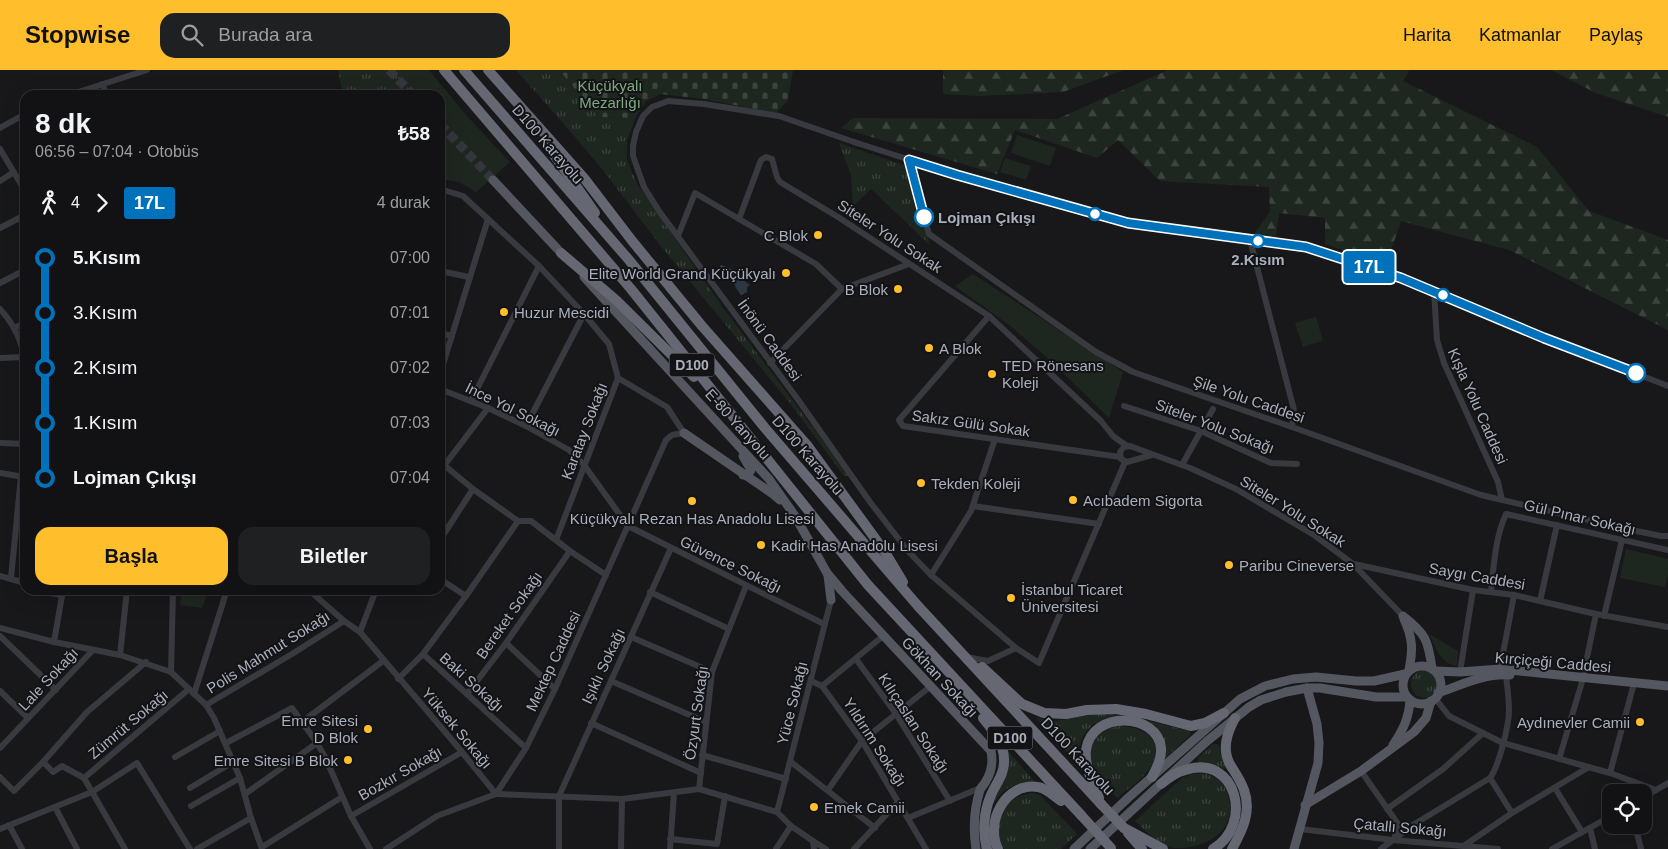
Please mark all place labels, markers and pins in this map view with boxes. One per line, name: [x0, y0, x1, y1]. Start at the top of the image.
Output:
marker: Lojman Çıkışı: [914, 207, 934, 227]
unlabelled marker: [1088, 207, 1102, 221]
place label: Lojman Çıkışı: [938, 209, 1036, 226]
place label: C Blok: [764, 227, 808, 244]
marker: C Blok: [812, 229, 824, 241]
marker: 2.Kısım: [1251, 234, 1265, 248]
place label: 2.Kısım: [1231, 251, 1285, 268]
place label: Elite World Grand Küçükyalı: [589, 265, 776, 282]
marker: Elite World Grand Küçükyalı: [780, 267, 792, 279]
place label: B Blok: [845, 281, 888, 298]
marker: B Blok: [892, 283, 904, 295]
unlabelled marker: [1436, 288, 1450, 302]
place label: Huzur Mescidi: [514, 304, 609, 321]
marker: Huzur Mescidi: [498, 306, 510, 318]
place label: A Blok: [939, 340, 982, 357]
marker: A Blok: [923, 342, 935, 354]
place label: TED Rönesans Koleji: [1002, 357, 1104, 391]
unlabelled marker: [1626, 363, 1646, 383]
marker: TED Rönesans Koleji: [986, 368, 998, 380]
place label: Tekden Koleji: [931, 475, 1020, 492]
marker: Tekden Koleji: [915, 477, 927, 489]
place label: Acıbadem Sigorta: [1083, 492, 1203, 509]
marker: Acıbadem Sigorta: [1067, 494, 1079, 506]
marker: Küçükyalı Rezan Has Anadolu Lisesi: [686, 495, 698, 507]
place label: Küçükyalı Rezan Has Anadolu Lisesi: [570, 510, 814, 527]
place label: Kadir Has Anadolu Lisesi: [771, 537, 938, 554]
marker: Kadir Has Anadolu Lisesi: [755, 539, 767, 551]
place label: Paribu Cineverse: [1239, 557, 1354, 574]
marker: Paribu Cineverse: [1223, 559, 1235, 571]
place label: İstanbul Ticaret Üniversitesi: [1021, 581, 1124, 615]
marker: İstanbul Ticaret Üniversitesi: [1005, 592, 1017, 604]
place label: Emre Sitesi D Blok: [281, 712, 358, 746]
place label: Aydınevler Camii: [1517, 714, 1630, 731]
marker: Aydınevler Camii: [1634, 716, 1646, 728]
marker: Emre Sitesi D Blok: [362, 723, 374, 735]
place label: Emre Sitesi B Blok: [214, 752, 338, 769]
marker: Emre Sitesi B Blok: [342, 754, 354, 766]
place label: Emek Camii: [824, 799, 905, 816]
marker: Emek Camii: [808, 801, 820, 813]

